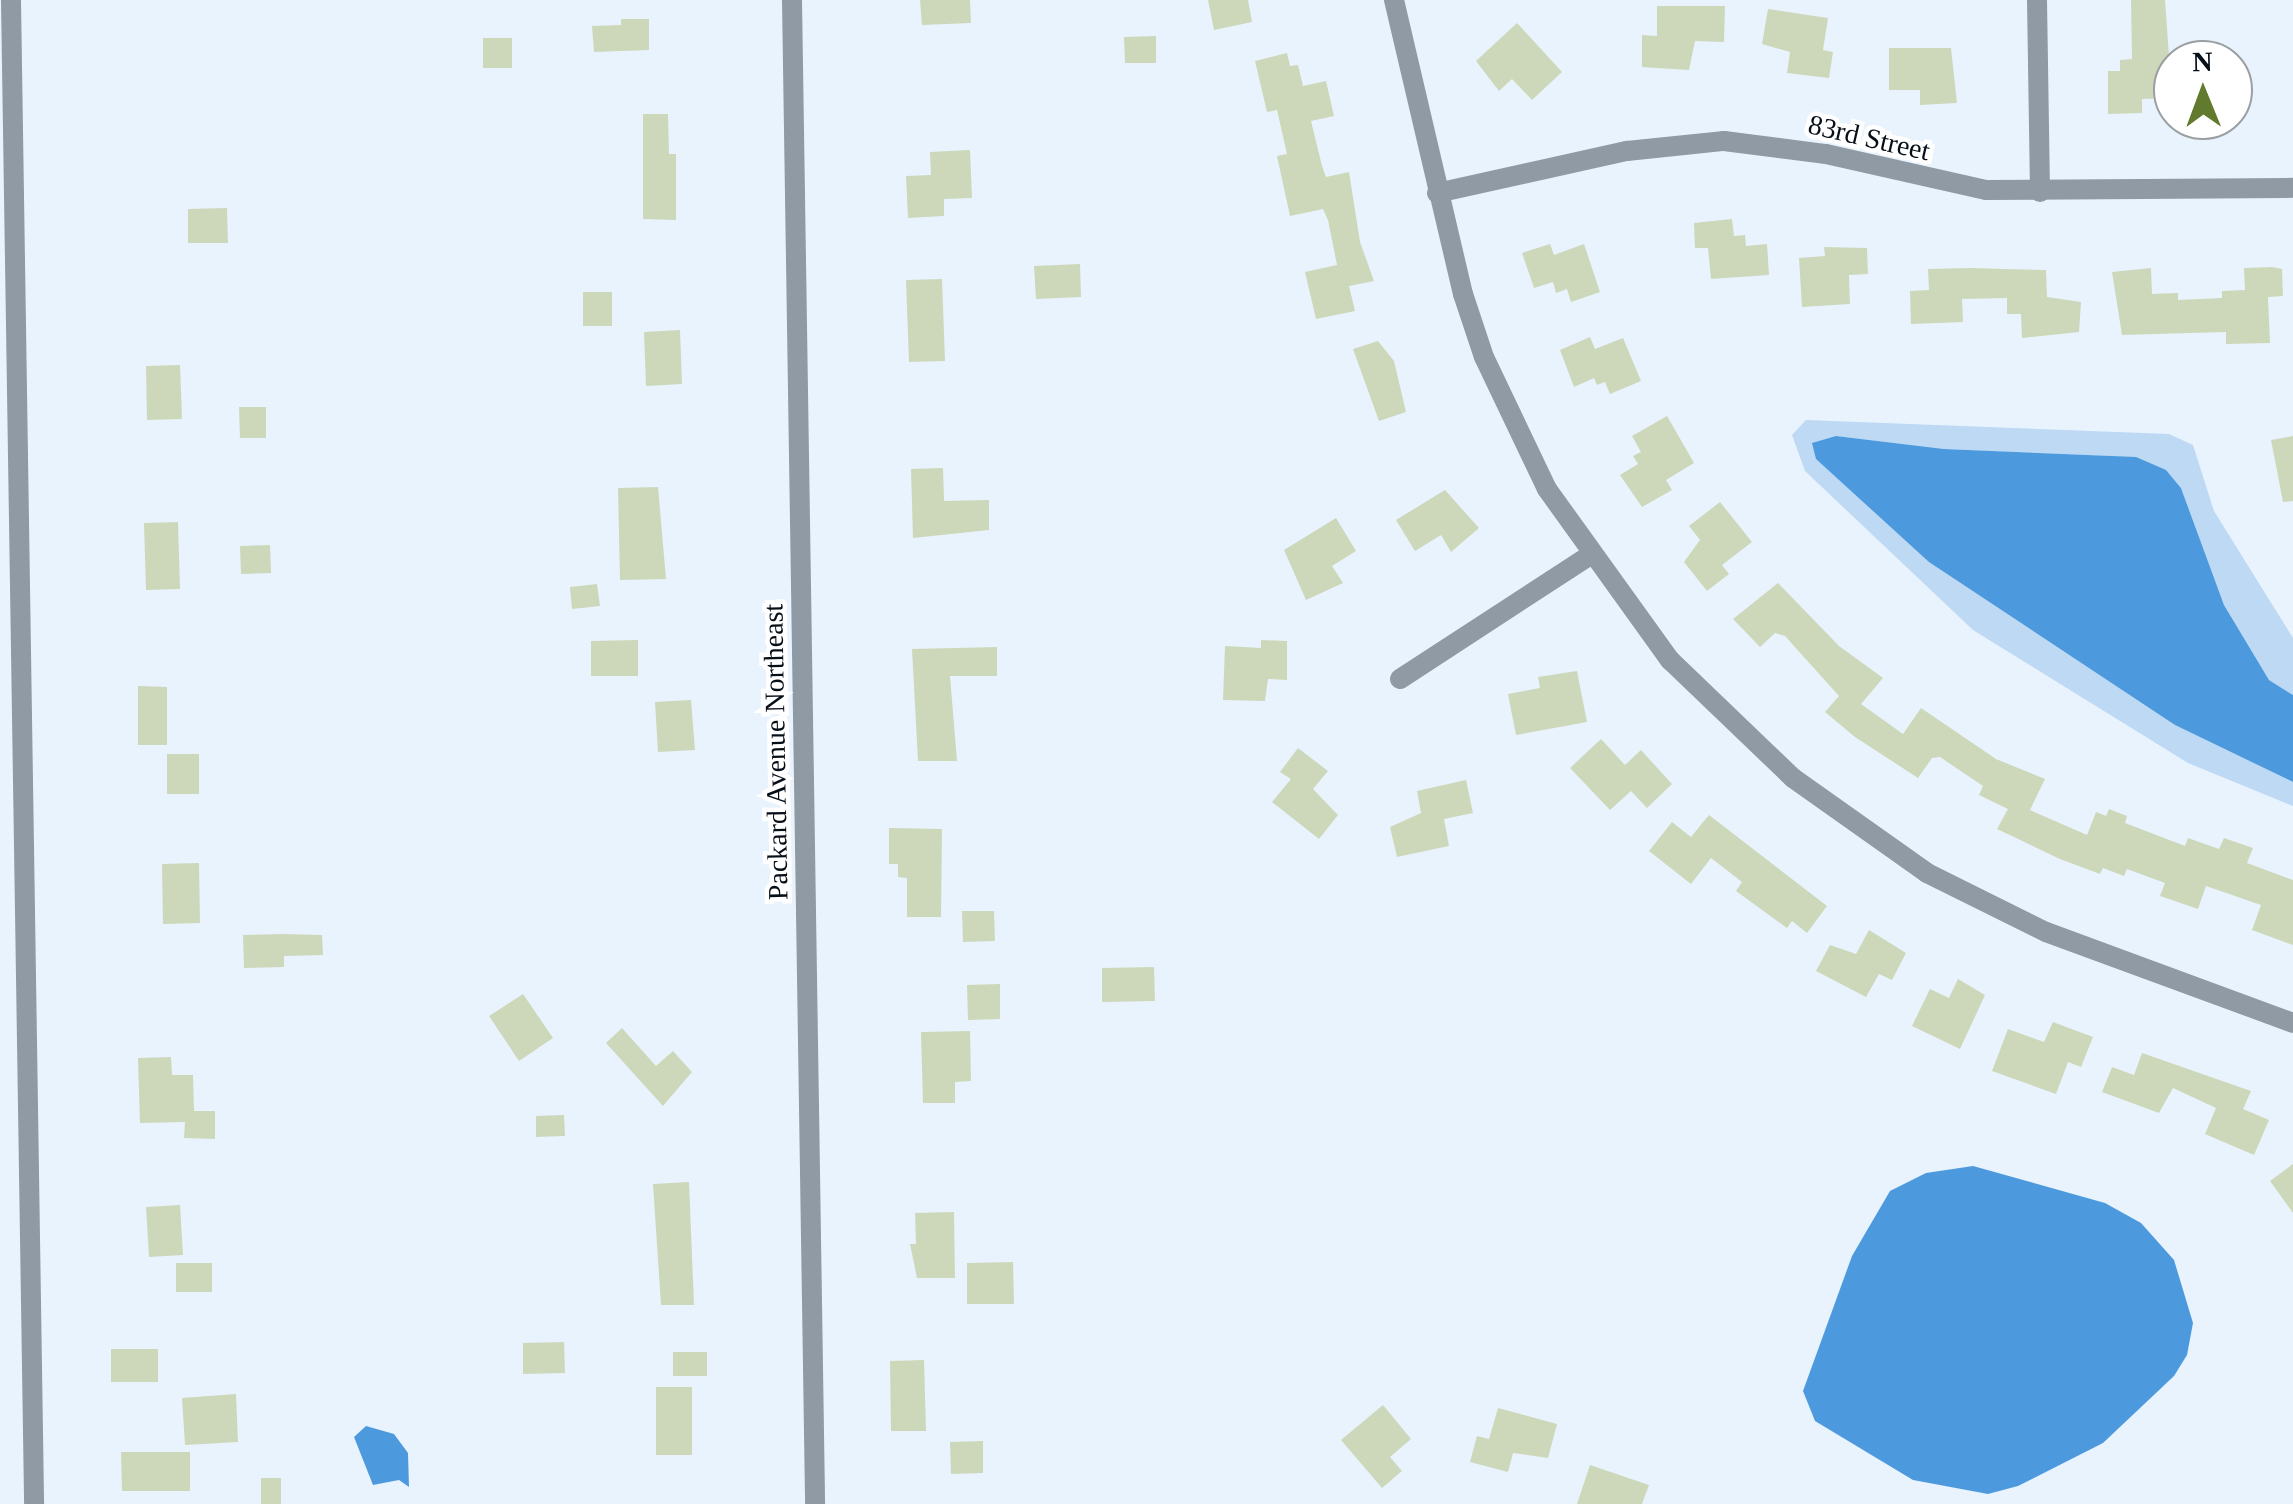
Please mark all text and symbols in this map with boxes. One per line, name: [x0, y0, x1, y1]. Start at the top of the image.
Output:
north arrow: [2153, 40, 2253, 140]
text: N: [2192, 46, 2213, 77]
street label: 83rd Street: [1805, 108, 1933, 168]
street label: Packard Avenue Northeast: [757, 603, 795, 901]

